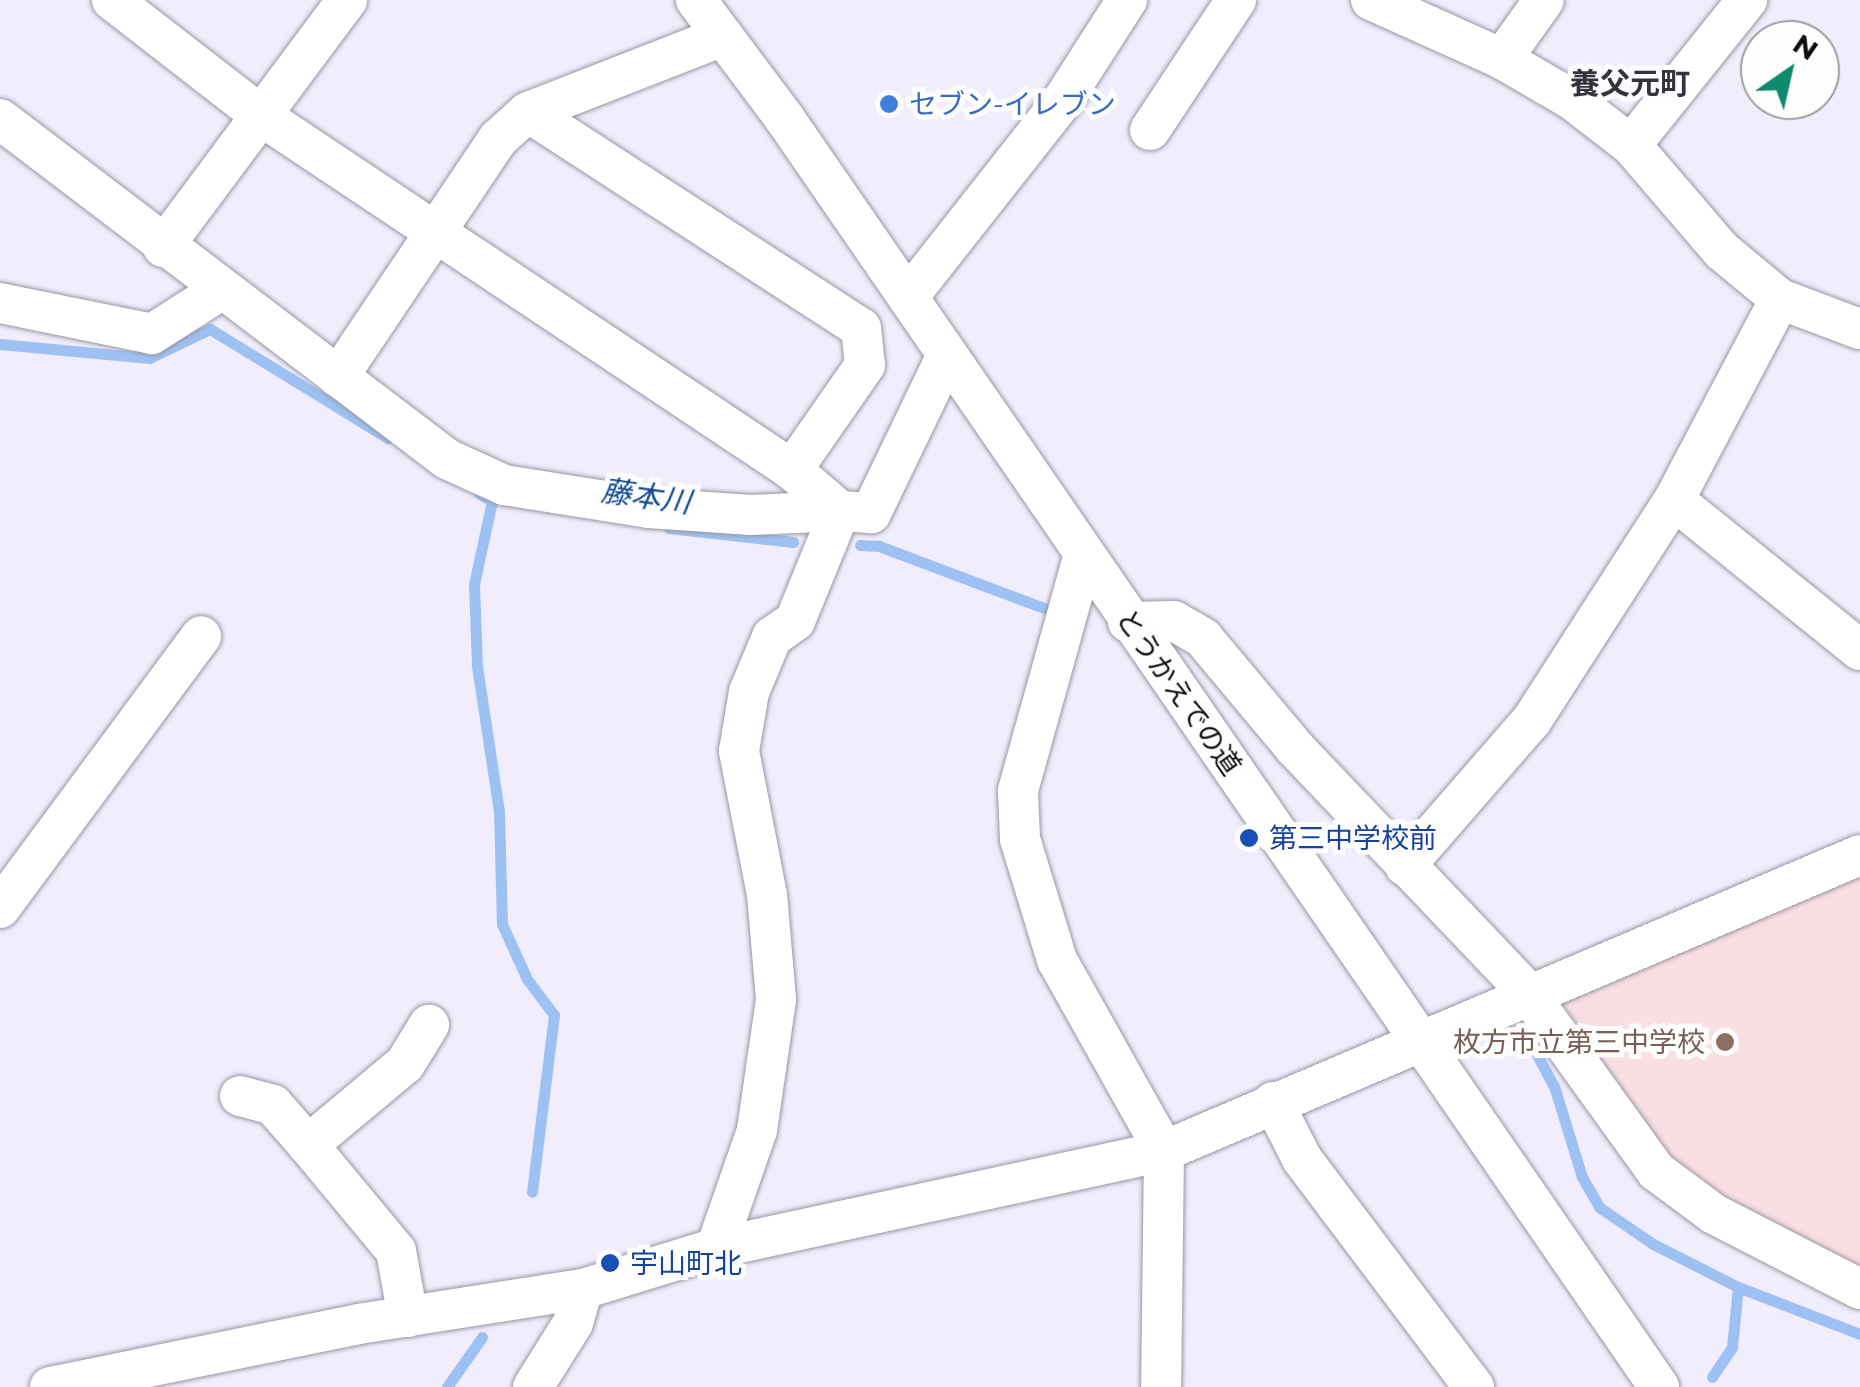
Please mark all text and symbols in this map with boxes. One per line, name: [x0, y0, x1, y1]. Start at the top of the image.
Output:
north arrow: [1740, 20, 1840, 120]
text: N: [1787, 26, 1825, 67]
district label: 養父元町: [1570, 66, 1690, 102]
place label: セブン-イレブン: [909, 87, 1116, 121]
marker: セブン-イレブン: [878, 93, 900, 115]
water label: 藤本川: [599, 473, 693, 521]
street label: とうかえでの道: [1109, 602, 1249, 782]
place label: 第三中学校前: [1269, 821, 1437, 855]
marker: 第三中学校前: [1238, 827, 1260, 849]
place label: 枚方市立第三中学校: [1453, 1025, 1705, 1059]
marker: 枚方市立第三中学校: [1714, 1031, 1736, 1053]
place label: 宇山町北: [630, 1246, 742, 1280]
marker: 宇山町北: [599, 1252, 621, 1274]

